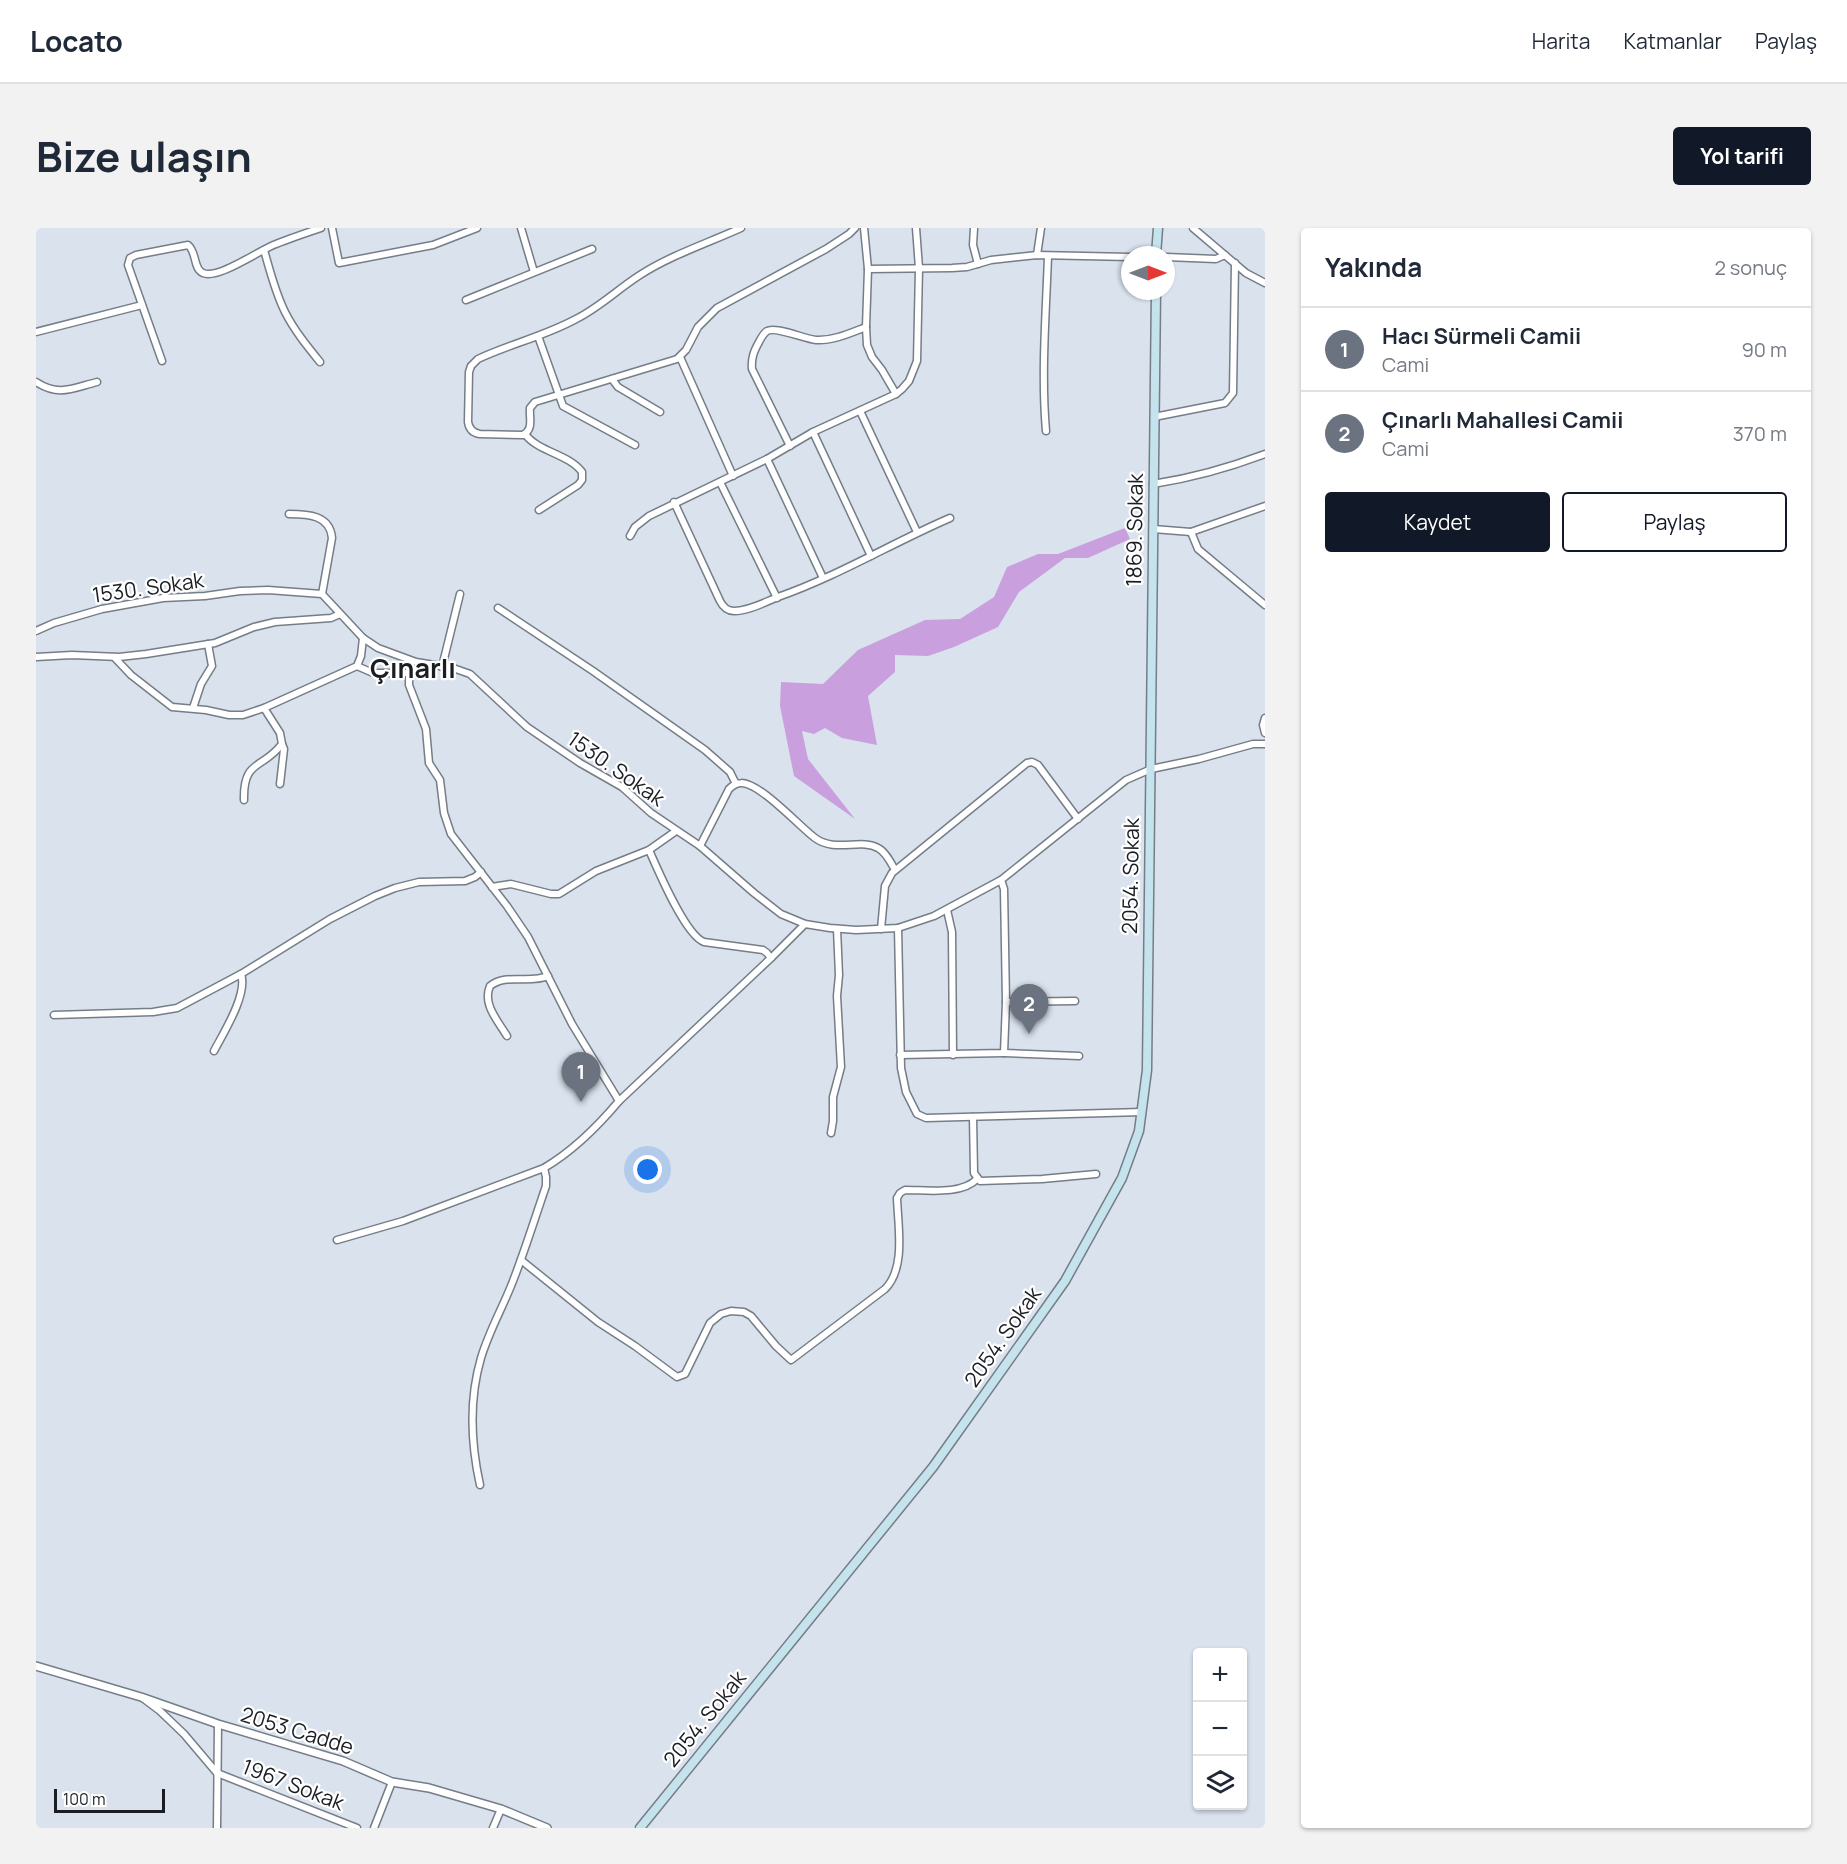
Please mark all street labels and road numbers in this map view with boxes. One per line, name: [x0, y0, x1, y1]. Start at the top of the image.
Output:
street label: 1869. Sokak: [1119, 473, 1149, 587]
street label: 1530. Sokak: [90, 565, 206, 609]
street label: 1530. Sokak: [563, 725, 671, 812]
street label: 2054. Sokak: [1115, 817, 1145, 934]
street label: 2054. Sokak: [957, 1280, 1047, 1392]
street label: 2054. Sokak: [657, 1664, 752, 1772]
street label: 2053 Cadde: [237, 1700, 357, 1760]
street label: 1967 Sokak: [238, 1752, 349, 1816]

